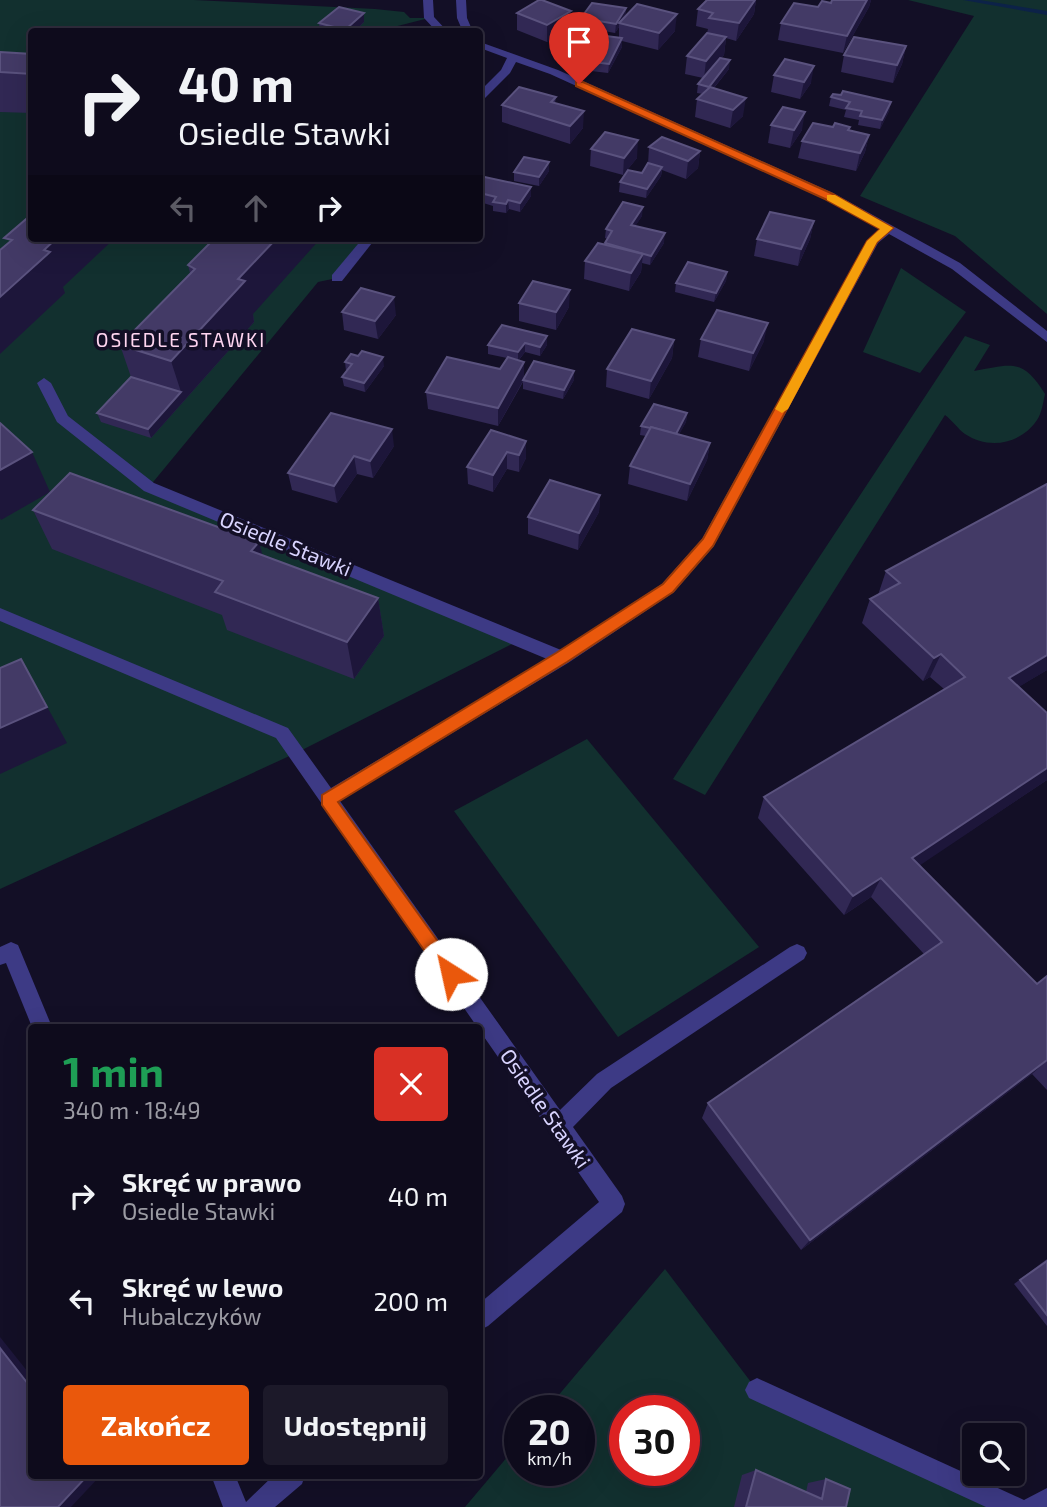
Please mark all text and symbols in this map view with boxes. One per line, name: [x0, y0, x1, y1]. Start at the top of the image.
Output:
pin: [549, 12.0, 609, 84]
icon: arrive: [560, 23, 598, 61]
text: 40 m: [178, 53, 294, 112]
icon: right: [63, 56, 154, 147]
text: Osiedle Stawki: [178, 113, 391, 151]
icon: left: [164, 189, 202, 227]
icon: ahead: [237, 189, 275, 227]
icon: right: [310, 189, 348, 227]
district label: OSIEDLE STAWKI: [96, 328, 266, 351]
street label: Osiedle Stawki: [217, 505, 355, 581]
position arrow: [414, 937, 488, 1011]
street label: Osiedle Stawki: [496, 1044, 596, 1172]
text: 1 min: [63, 1045, 164, 1095]
button: close: [374, 1047, 448, 1121]
text: 340 m · 18:49: [63, 1096, 201, 1124]
text: Skręć w prawo: [122, 1166, 302, 1197]
icon: right: [63, 1177, 101, 1215]
text: 40 m: [388, 1180, 448, 1211]
text: Osiedle Stawki: [122, 1197, 275, 1225]
text: Skręć w lewo: [122, 1271, 283, 1302]
icon: left: [63, 1282, 101, 1320]
text: 200 m: [373, 1285, 448, 1316]
text: Hubalczyków: [122, 1302, 262, 1330]
button: Zakończ: [63, 1385, 249, 1465]
button: Udostępnij: [263, 1385, 448, 1465]
speed limit sign: 30: [609, 1395, 700, 1486]
text: 20: [528, 1410, 571, 1452]
map controls: [962, 1423, 1025, 1486]
button: search: [962, 1423, 1025, 1486]
text: km/h: [527, 1447, 572, 1469]

